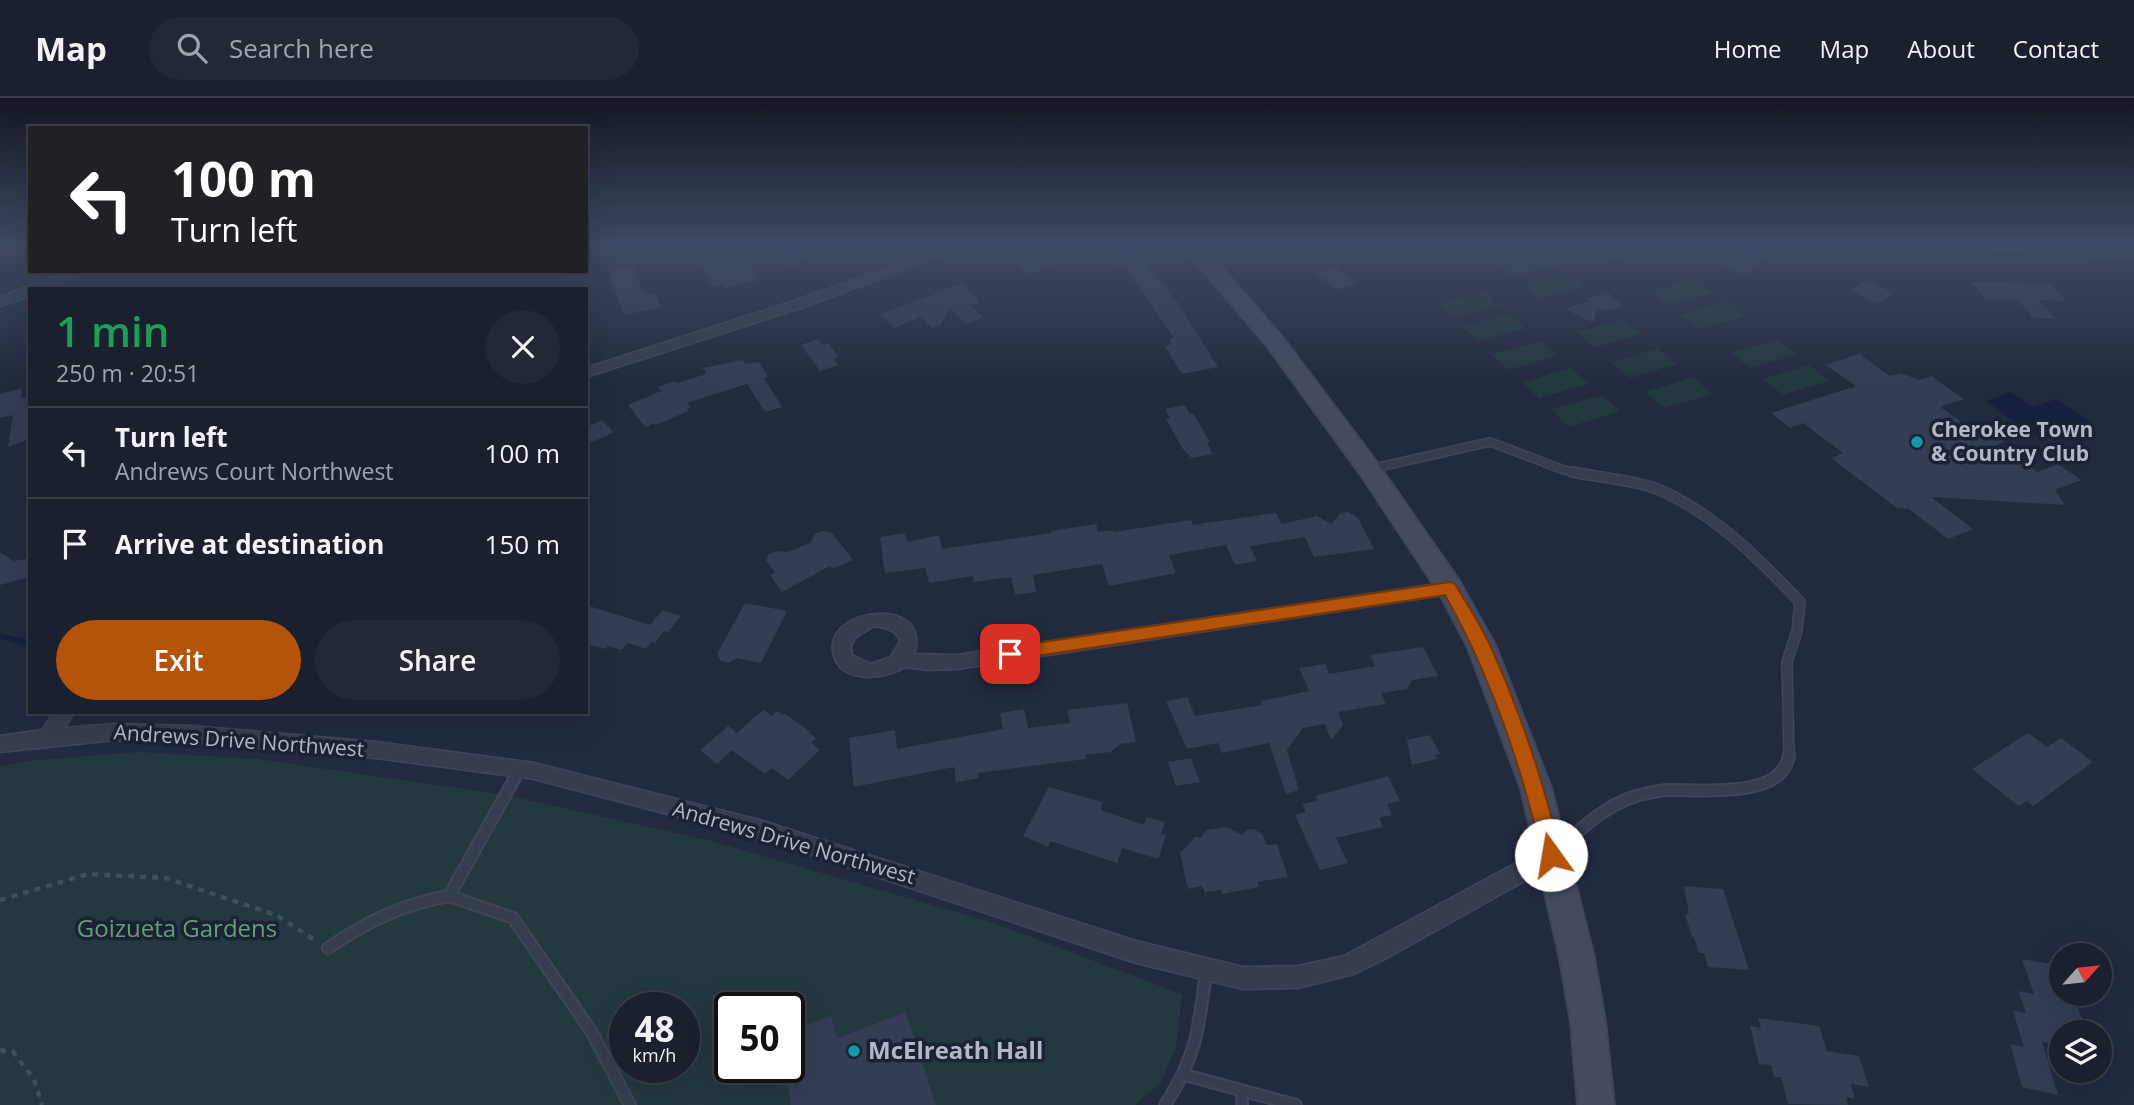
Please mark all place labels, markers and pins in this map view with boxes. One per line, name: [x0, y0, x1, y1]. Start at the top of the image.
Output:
place label: Cherokee Town & Country Club: [1931, 415, 2093, 467]
marker: Cherokee Town & Country Club: [1909, 434, 1925, 450]
pin: [980, 624, 1040, 684]
place label: McElreath Hall: [868, 1033, 1043, 1066]
marker: McElreath Hall: [846, 1043, 862, 1059]

